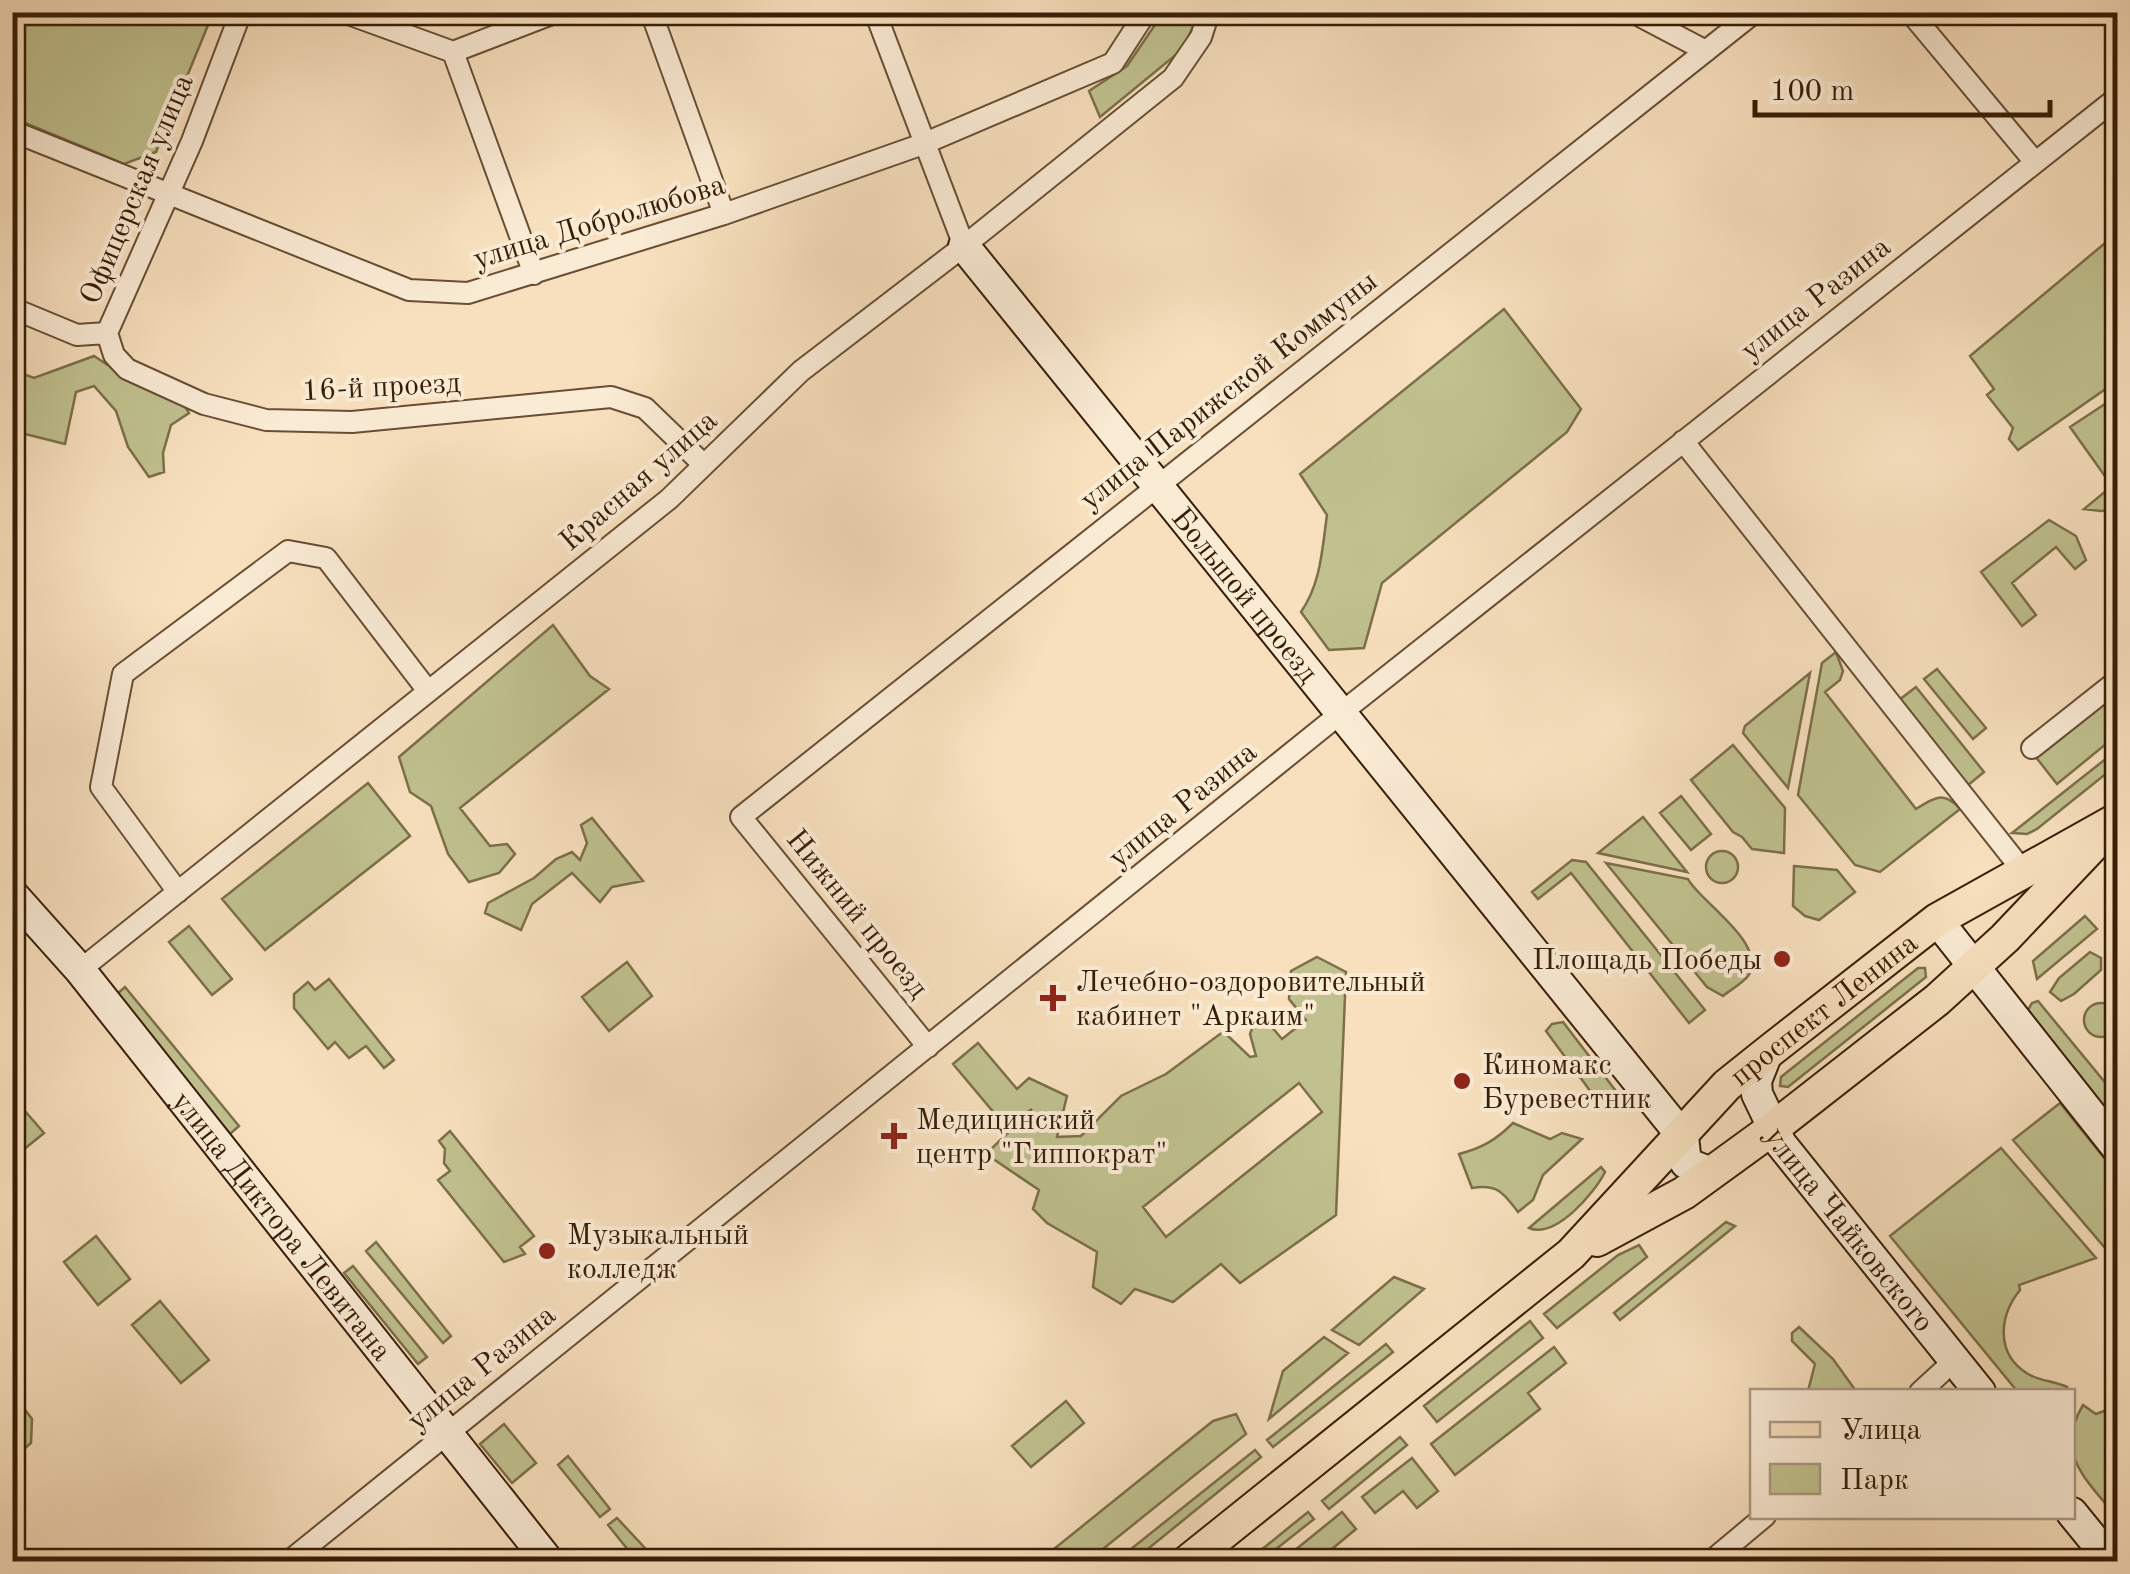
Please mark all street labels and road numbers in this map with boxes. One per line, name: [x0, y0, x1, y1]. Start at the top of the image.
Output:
street label: Офицерская улица: [76, 70, 200, 309]
street label: улица Добролюбова: [470, 170, 729, 275]
street label: улица Разина: [1736, 232, 1897, 367]
street label: улица Парижской Коммуны: [1075, 267, 1383, 517]
street label: 16-й проезд: [301, 369, 461, 407]
street label: Красная улица: [555, 405, 724, 558]
street label: Большой проезд: [1165, 503, 1323, 689]
street label: улица Разина: [1104, 737, 1263, 874]
street label: Нижний проезд: [780, 824, 933, 1004]
street label: проспект Ленина: [1725, 928, 1924, 1093]
street label: улица Диктора Левитана: [165, 1086, 397, 1367]
street label: улица Чайковского: [1759, 1123, 1938, 1338]
street label: улица Разина: [403, 1300, 562, 1437]

